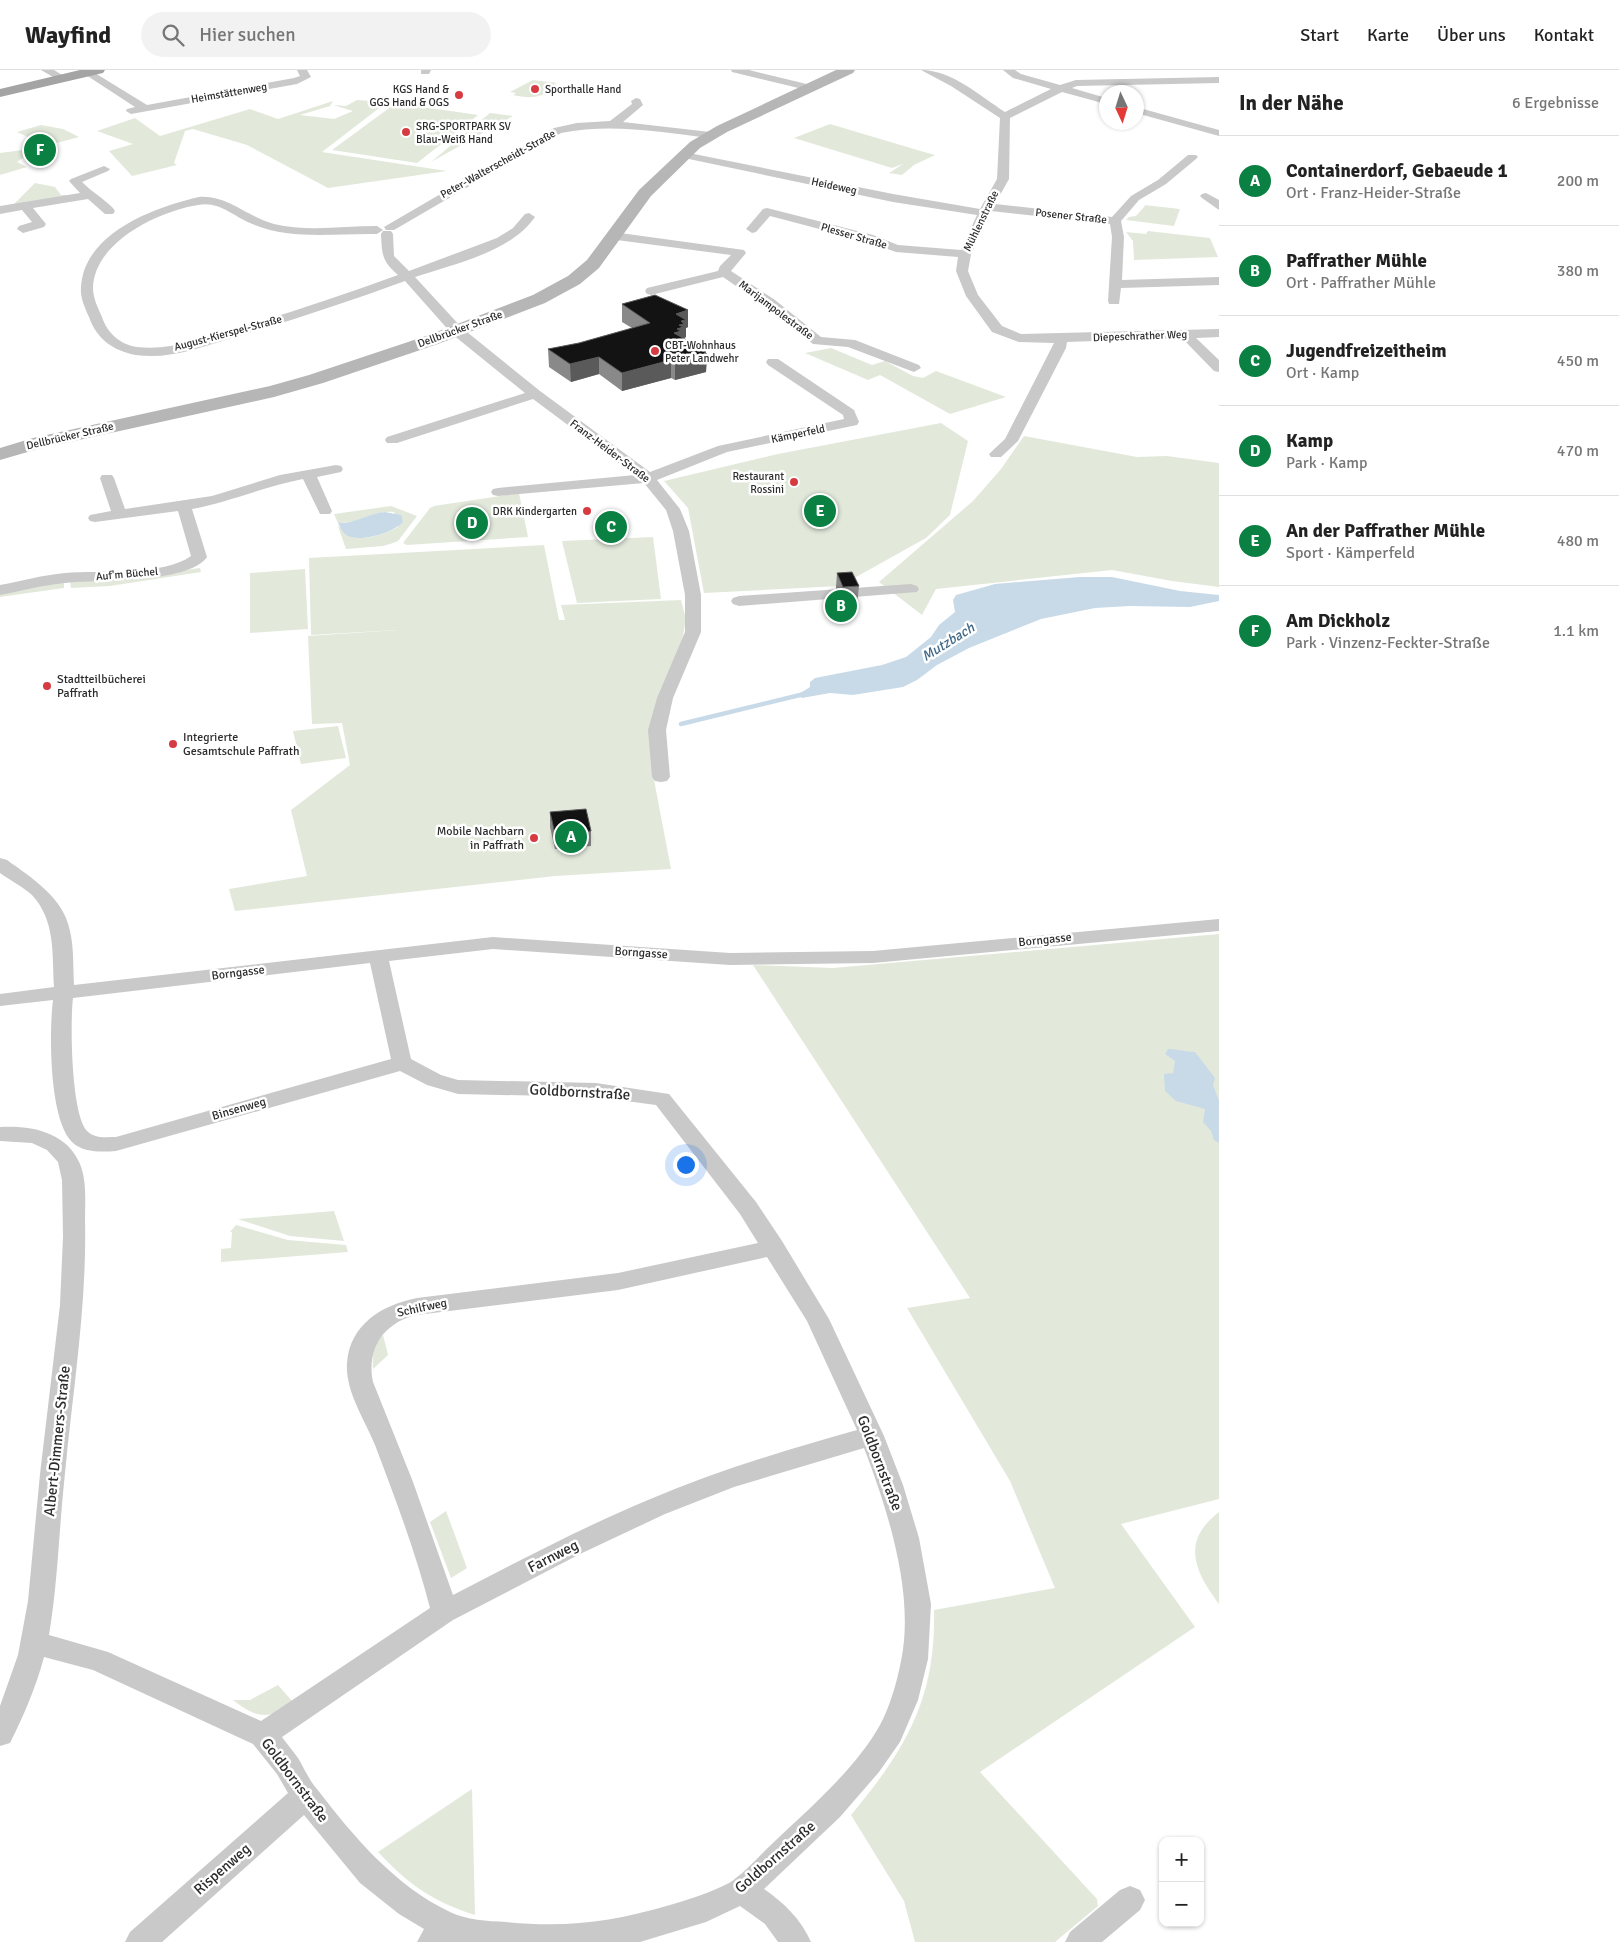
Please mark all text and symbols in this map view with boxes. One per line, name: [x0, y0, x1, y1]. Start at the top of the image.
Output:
search box: [141, 12, 491, 57]
text: Wayfind: [25, 20, 111, 50]
icon: search: [159, 21, 187, 49]
text: Hier suchen: [199, 23, 296, 47]
text: Start: [1300, 24, 1339, 46]
text: Karte: [1367, 24, 1409, 46]
text: Über uns: [1437, 24, 1506, 46]
text: Kontakt: [1534, 24, 1594, 46]
street label: Heimstättenweg: [190, 80, 268, 106]
place label: KGS Hand & GGS Hand & OGS: [369, 83, 449, 109]
marker: Sporthalle Hand: [529, 83, 541, 95]
place label: Sporthalle Hand: [545, 83, 622, 96]
north arrow: [1099, 85, 1144, 130]
marker: KGS Hand & GGS Hand & OGS: [453, 89, 465, 101]
text: In der Nähe: [1239, 90, 1344, 116]
text: 6 Ergebnisse: [1512, 93, 1599, 113]
place label: SRG-SPORTPARK SV Blau-Weiß Hand: [416, 120, 512, 146]
marker: SRG-SPORTPARK SV Blau-Weiß Hand: [400, 126, 412, 138]
street label: Peter-Walterscheidt-Straße: [438, 127, 558, 201]
pin: F: [24, 131, 56, 169]
text: Containerdorf, Gebaeude 1: [1286, 159, 1508, 183]
text: A: [1250, 171, 1260, 191]
text: 200 m: [1557, 171, 1599, 191]
street label: Heideweg: [810, 175, 858, 197]
text: Ort · Franz-Heider-Straße: [1286, 183, 1461, 203]
street label: Mühlenstraße: [961, 188, 1001, 254]
street label: Posener Straße: [1035, 206, 1107, 226]
street label: Plesser Straße: [819, 220, 889, 252]
text: Paffrather Mühle: [1286, 249, 1427, 273]
text: B: [1250, 261, 1260, 281]
text: 380 m: [1557, 261, 1599, 281]
text: Ort · Paffrather Mühle: [1286, 273, 1436, 293]
street label: Marijampolestraße: [736, 278, 816, 342]
street label: Dellbrücker Straße: [416, 308, 504, 350]
street label: August-Kierspel-Straße: [173, 312, 283, 354]
street label: Diepeschrather Weg: [1093, 328, 1188, 344]
place label: CBT-Wohnhaus Peter Landwehr: [665, 339, 739, 365]
text: Jugendfreizeitheim: [1286, 339, 1447, 363]
marker: CBT-Wohnhaus Peter Landwehr: [649, 345, 661, 357]
text: C: [1250, 351, 1260, 371]
text: 450 m: [1557, 351, 1599, 371]
text: Ort · Kamp: [1286, 363, 1359, 383]
street label: Franz-Heider-Straße: [567, 417, 653, 485]
street label: Dellbrücker Straße: [25, 420, 115, 452]
street label: Kämperfeld: [770, 422, 826, 446]
text: Kamp: [1286, 429, 1333, 453]
text: D: [1250, 441, 1260, 461]
text: 470 m: [1557, 441, 1599, 461]
text: Park · Kamp: [1286, 453, 1368, 473]
place label: Restaurant Rossini: [732, 470, 784, 496]
marker: Restaurant Rossini: [788, 476, 800, 488]
pin: E: [804, 492, 836, 530]
pin: D: [456, 504, 488, 542]
place label: DRK Kindergarten: [493, 505, 577, 518]
marker: DRK Kindergarten: [581, 505, 593, 517]
pin: C: [595, 508, 627, 546]
text: An der Paffrather Mühle: [1286, 519, 1485, 543]
text: E: [1250, 531, 1260, 551]
text: 480 m: [1557, 531, 1599, 551]
text: Sport · Kämperfeld: [1286, 543, 1415, 563]
street label: Auf'm Büchel: [95, 565, 159, 583]
pin: B: [825, 587, 857, 625]
text: Am Dickholz: [1286, 609, 1390, 633]
water label: Mutzbach: [918, 619, 978, 665]
text: F: [1251, 621, 1259, 641]
text: 1.1 km: [1553, 621, 1599, 641]
text: Park · Vinzenz-Feckter-Straße: [1286, 633, 1490, 653]
place label: Stadtteilbücherei Paffrath: [57, 672, 146, 701]
marker: Stadtteilbücherei Paffrath: [41, 680, 53, 692]
place label: Integrierte Gesamtschule Paffrath: [183, 730, 299, 759]
marker: Integrierte Gesamtschule Paffrath: [167, 738, 179, 750]
pin: A: [555, 818, 587, 856]
place label: Mobile Nachbarn in Paffrath: [437, 824, 524, 853]
marker: Mobile Nachbarn in Paffrath: [528, 832, 540, 844]
street label: Borngasse: [1018, 930, 1072, 950]
street label: Borngasse: [614, 944, 668, 962]
street label: Borngasse: [211, 962, 265, 984]
street label: Goldbornstraße: [529, 1080, 631, 1104]
street label: Binsenweg: [210, 1094, 268, 1124]
your location: [673, 1152, 699, 1178]
street label: Schilfweg: [396, 1295, 448, 1321]
street label: Albert-Dimmers-Straße: [40, 1365, 74, 1517]
street label: Goldbornstraße: [854, 1413, 906, 1513]
street label: Farnweg: [525, 1536, 581, 1576]
street label: Goldbornstraße: [257, 1734, 333, 1826]
street label: Goldbornstraße: [731, 1817, 819, 1897]
map controls: [1159, 1837, 1204, 1927]
button: +: [1159, 1837, 1204, 1882]
street label: Rispenweg: [190, 1839, 254, 1898]
button: −: [1159, 1882, 1204, 1927]

